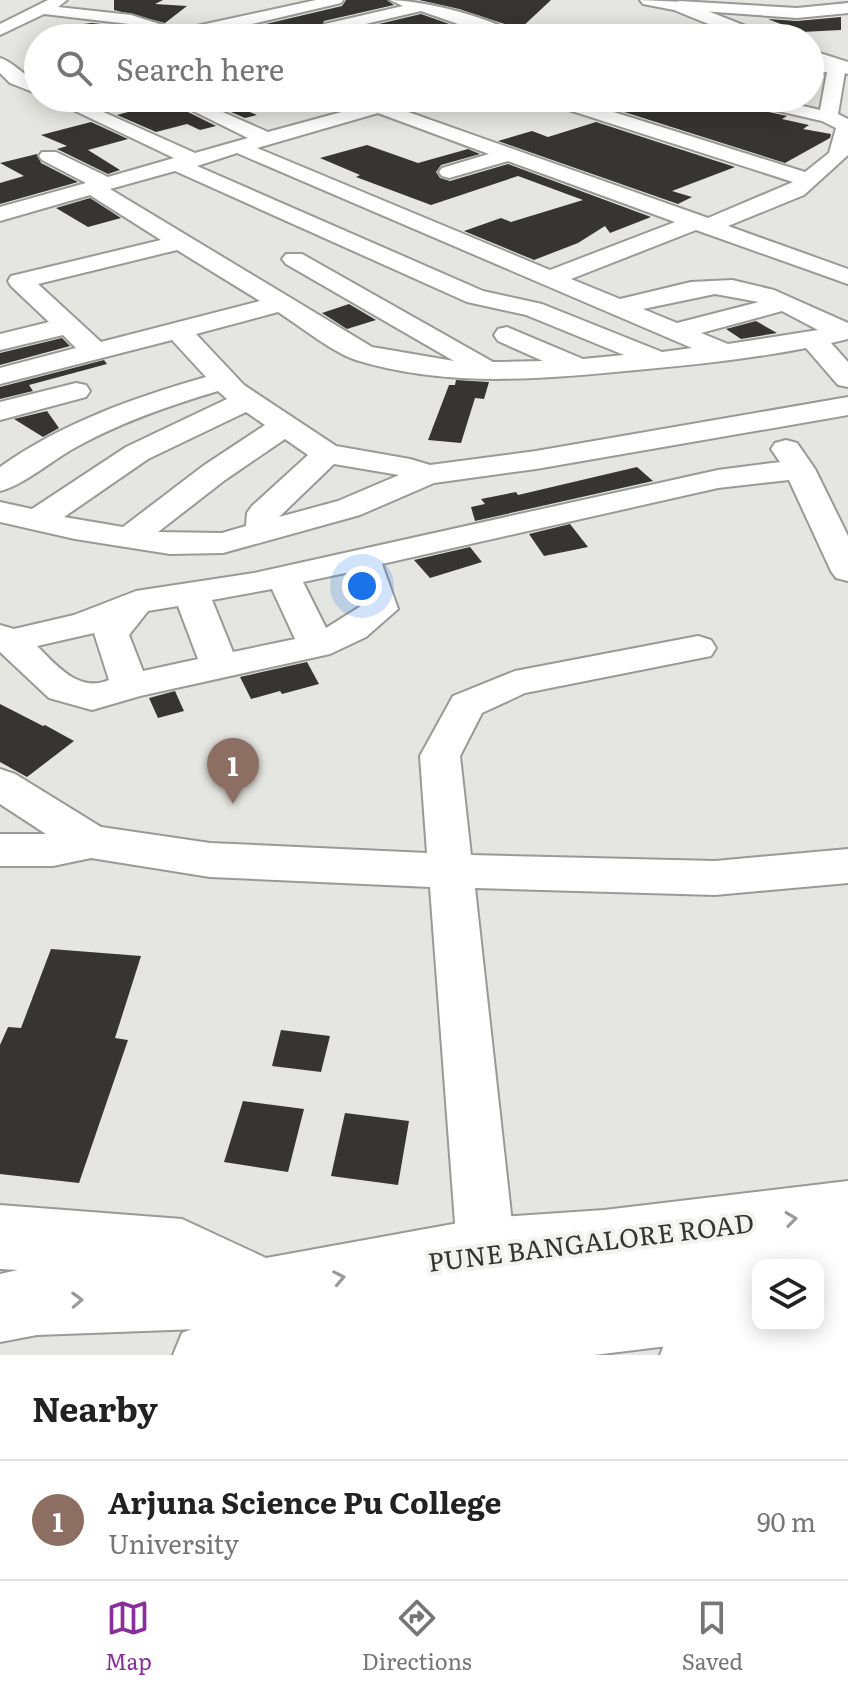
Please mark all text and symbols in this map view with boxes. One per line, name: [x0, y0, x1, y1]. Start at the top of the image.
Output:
search box: [24, 24, 824, 112]
icon: search: [52, 46, 96, 90]
text: Search here: [116, 46, 284, 90]
your location: [342, 566, 382, 606]
pin: 1: [207, 738, 259, 804]
street label: PUNE BANGALORE ROAD: [425, 1201, 756, 1280]
one-way arrow: [784, 1211, 798, 1228]
map controls: [752, 1259, 824, 1331]
button: layers: [752, 1259, 824, 1331]
one-way arrow: [332, 1271, 346, 1288]
one-way arrow: [71, 1291, 84, 1308]
text: Nearby: [32, 1382, 158, 1432]
text: Arjuna Science Pu College: [108, 1479, 501, 1523]
text: 1: [53, 1501, 63, 1540]
text: 90 m: [757, 1501, 816, 1540]
text: University: [108, 1523, 239, 1562]
tab: Map: [105, 1596, 152, 1677]
tab: Directions: [362, 1596, 472, 1677]
tab: Saved: [682, 1596, 743, 1677]

